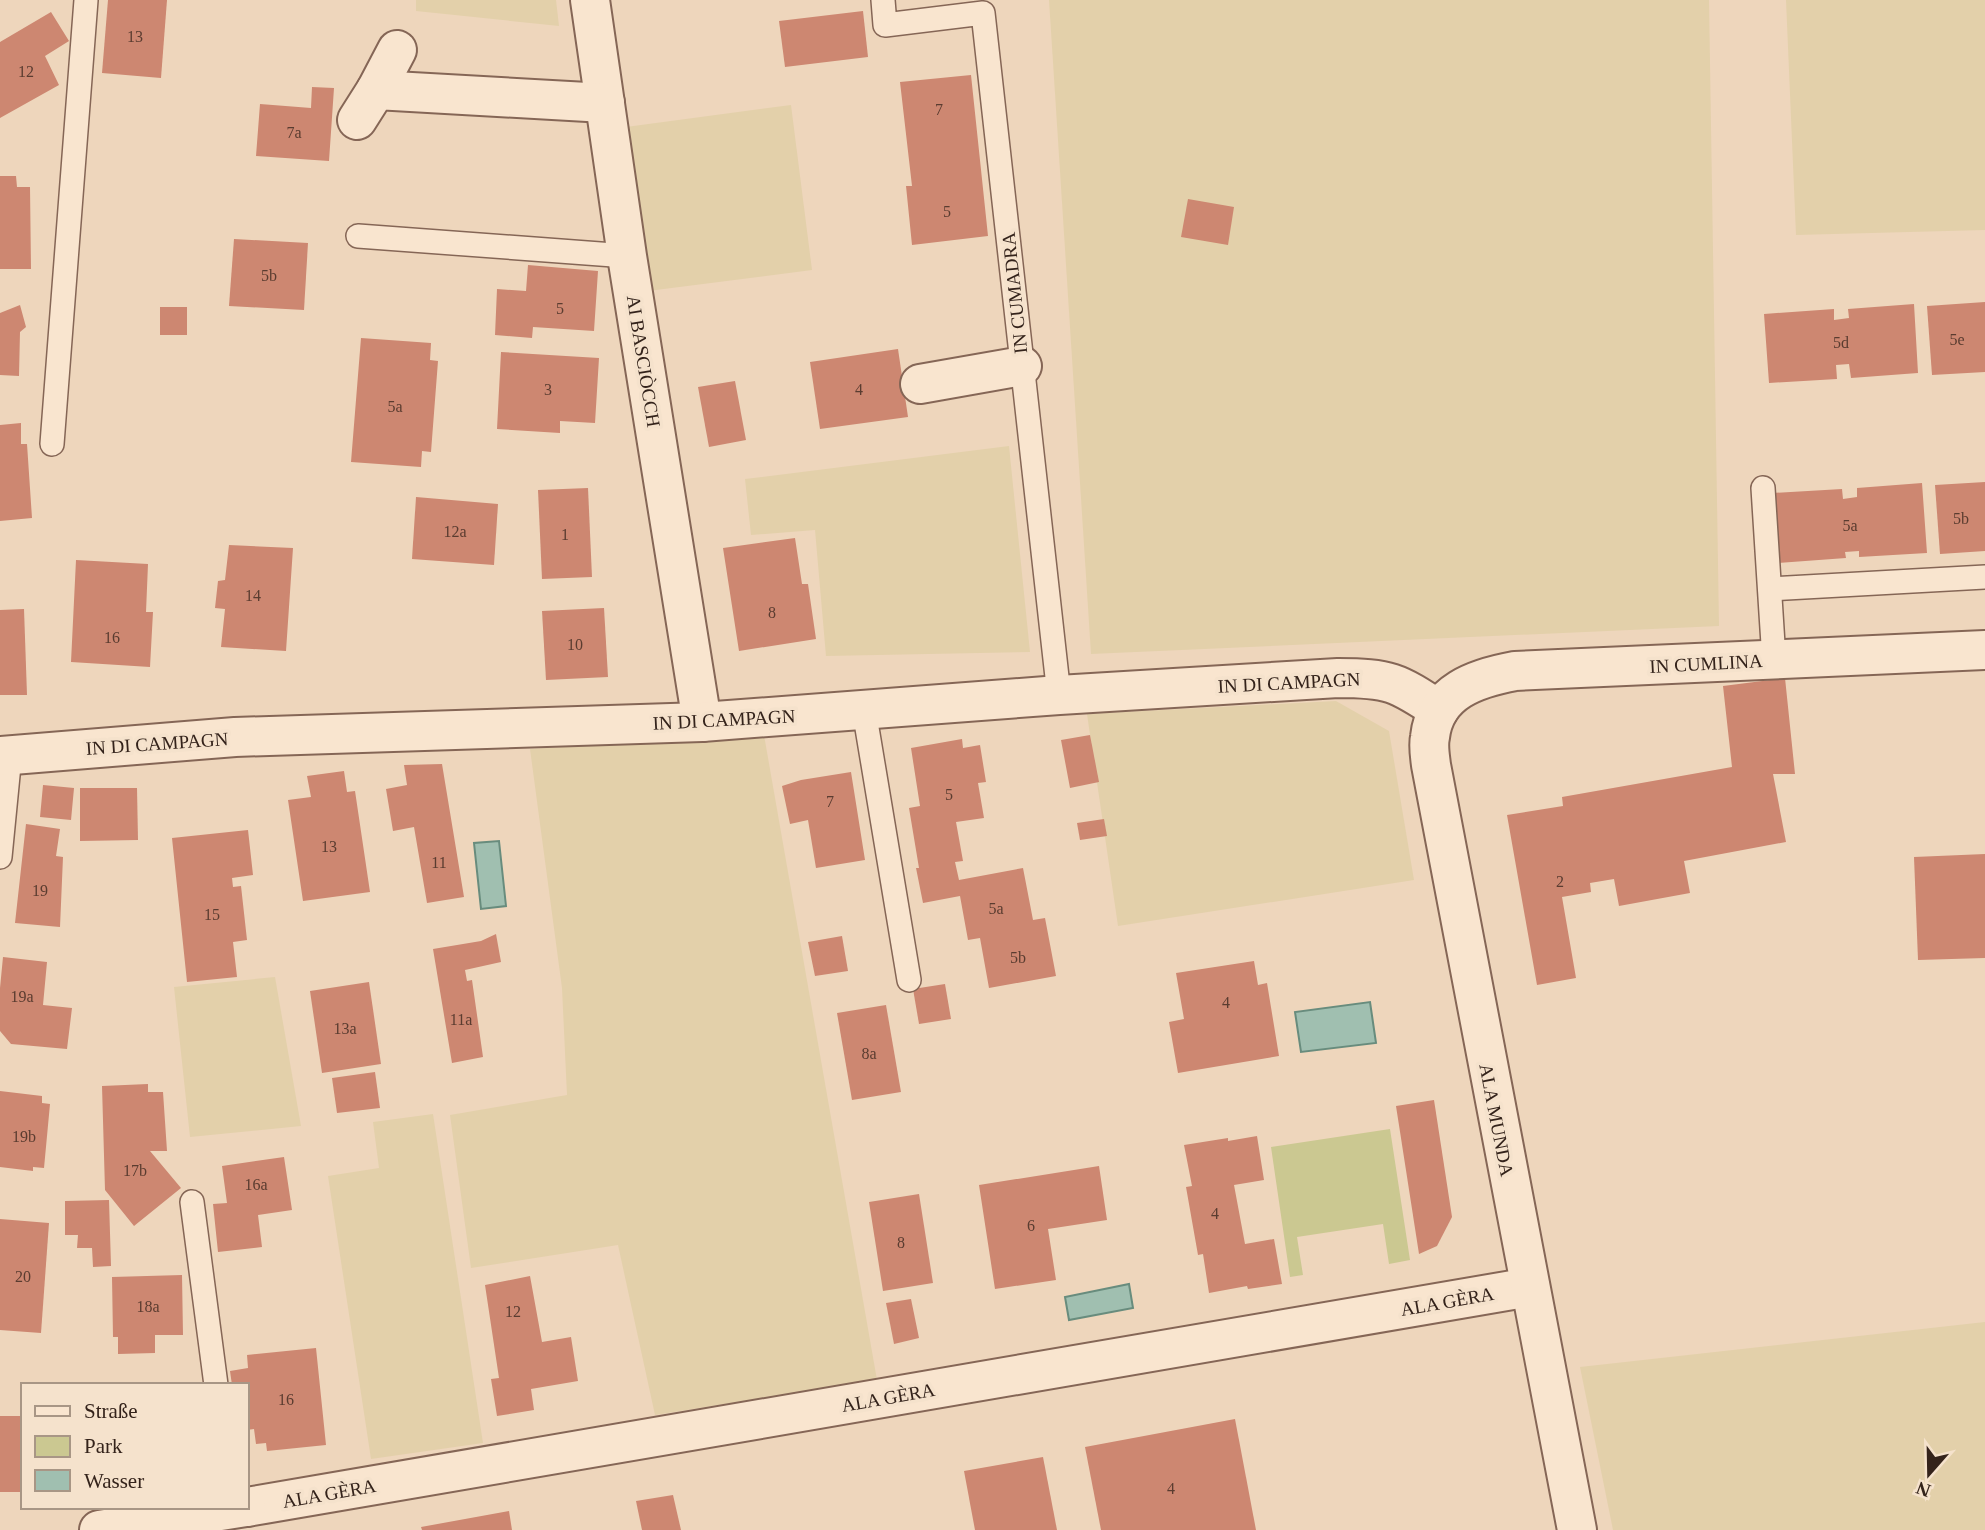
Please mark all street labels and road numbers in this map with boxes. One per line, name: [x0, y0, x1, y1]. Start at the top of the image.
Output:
street label: IN CUMADRA: [998, 231, 1031, 355]
street label: AI BASCIÒCCH: [623, 293, 664, 429]
street label: IN CUMLINA: [1649, 650, 1764, 677]
street label: IN DI CAMPAGN: [1217, 668, 1361, 697]
street label: IN DI CAMPAGN: [652, 705, 796, 734]
street label: IN DI CAMPAGN: [85, 728, 229, 759]
street label: ALA MUNDA: [1475, 1062, 1518, 1179]
street label: ALA GÈRA: [1399, 1283, 1496, 1320]
street label: ALA GÈRA: [840, 1379, 937, 1416]
street label: ALA GÈRA: [281, 1475, 378, 1512]

